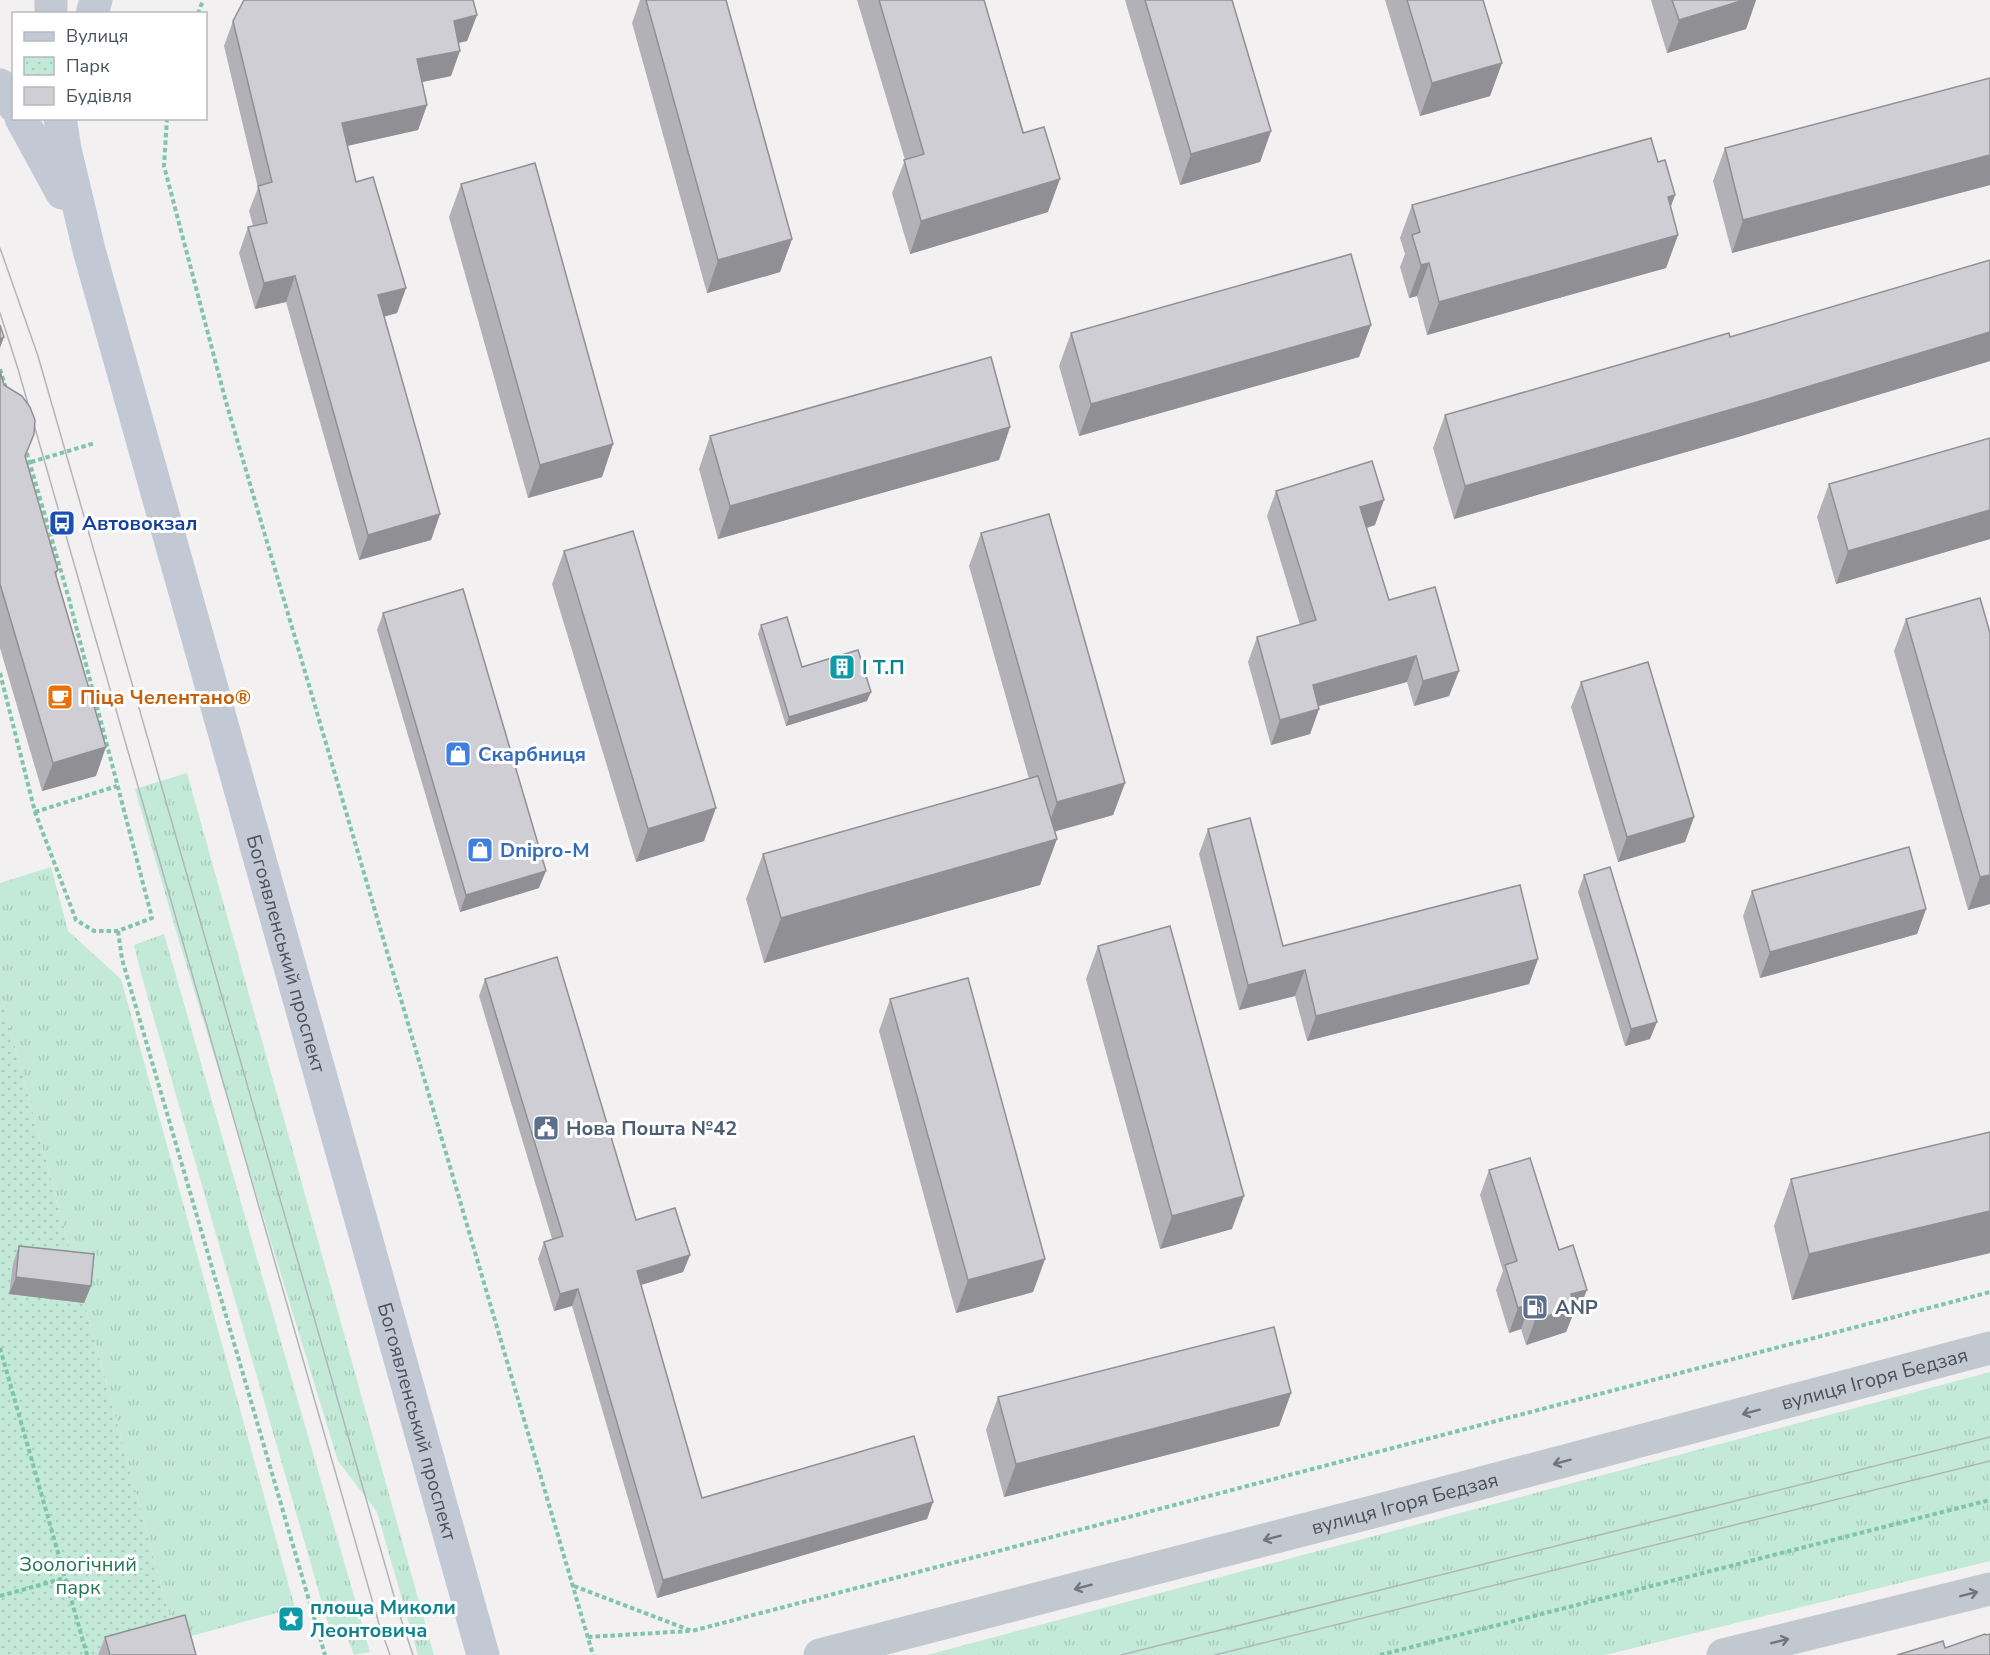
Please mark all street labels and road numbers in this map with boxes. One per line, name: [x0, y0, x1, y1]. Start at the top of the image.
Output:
street label: Богоявленський проспект: [240, 832, 333, 1076]
street label: Богоявленський проспект: [371, 1300, 464, 1544]
street label: вулиця Ігоря Бедзая: [1778, 1341, 1971, 1416]
street label: вулиця Ігоря Бедзая: [1308, 1466, 1501, 1541]

